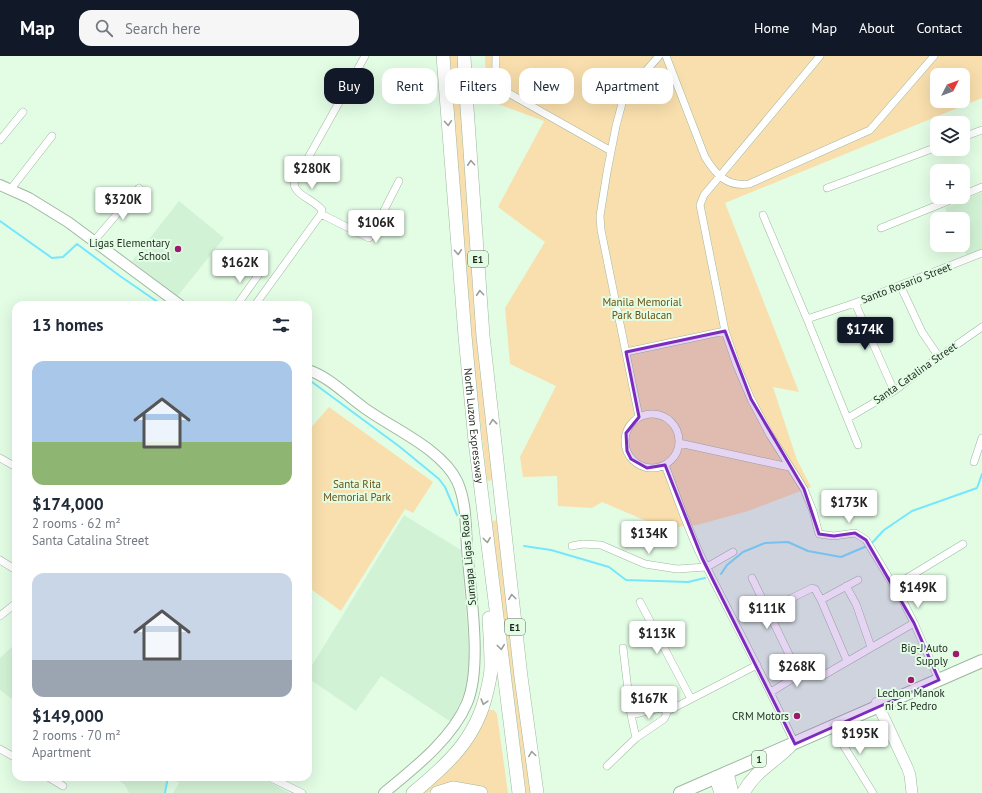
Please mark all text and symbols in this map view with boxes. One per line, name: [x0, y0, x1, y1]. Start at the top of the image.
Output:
search box: [79, 10, 359, 46]
text: Map: [20, 16, 55, 40]
icon: search: [93, 17, 115, 39]
text: Search here: [125, 19, 201, 38]
text: Home: [754, 19, 789, 37]
text: Map: [811, 19, 837, 37]
text: About: [859, 19, 895, 37]
text: Contact: [917, 19, 962, 37]
chip: Buy: [324, 68, 374, 104]
chip: Rent: [382, 68, 437, 104]
chip: Filters: [445, 68, 511, 104]
chip: New: [519, 68, 574, 104]
chip: Apartment: [582, 68, 673, 104]
north arrow: [930, 68, 970, 108]
map controls: [930, 68, 970, 252]
button: layers: [930, 116, 970, 156]
one-way arrow: [444, 120, 453, 126]
pin: $280K: [284, 156, 340, 190]
text: $280K: [293, 160, 331, 177]
one-way arrow: [466, 160, 475, 166]
button: +: [930, 164, 970, 204]
pin: $320K: [95, 187, 151, 221]
text: $320K: [104, 191, 142, 208]
pin: $106K: [348, 210, 404, 244]
button: −: [930, 212, 970, 252]
text: $106K: [357, 214, 395, 231]
place label: Ligas Elementary School: [89, 236, 171, 263]
marker: Ligas Elementary School: [173, 244, 183, 254]
one-way arrow: [454, 249, 463, 255]
pin: $162K: [212, 250, 268, 284]
road number: E1: [468, 251, 488, 267]
text: $162K: [221, 254, 259, 271]
street label: Santo Rosario Street: [859, 259, 953, 307]
one-way arrow: [476, 290, 485, 296]
park label: Manila Memorial Park Bulacan: [602, 295, 682, 322]
text: 13 homes: [32, 314, 103, 336]
icon: filters: [270, 314, 292, 336]
pin: $174K: [837, 317, 893, 351]
text: $174K: [846, 321, 884, 338]
street label: Santa Catalina Street: [871, 339, 960, 407]
street label: North Luzon Expressway: [461, 367, 487, 485]
icon: home: [126, 387, 198, 459]
one-way arrow: [488, 419, 497, 425]
park label: Santa Rita Memorial Park: [323, 477, 392, 504]
pin: $173K: [821, 490, 877, 524]
text: $174,000: [32, 493, 104, 515]
text: $173K: [830, 494, 868, 511]
street label: Sumapa Ligas Road: [457, 514, 479, 606]
text: 2 rooms · 62 m²: [32, 515, 121, 532]
pin: $134K: [621, 521, 677, 555]
text: $134K: [630, 525, 668, 542]
text: Santa Catalina Street: [32, 532, 149, 549]
one-way arrow: [482, 537, 491, 543]
pin: $149K: [890, 575, 946, 609]
text: $149K: [899, 579, 937, 596]
one-way arrow: [508, 594, 517, 600]
pin: $111K: [739, 596, 795, 630]
icon: home: [126, 599, 198, 671]
text: $111K: [748, 600, 786, 617]
road number: E1: [505, 619, 525, 635]
pin: $113K: [629, 621, 685, 655]
text: $113K: [638, 625, 676, 642]
place label: Big-J Auto Supply: [901, 641, 949, 668]
one-way arrow: [496, 644, 505, 650]
marker: Big-J Auto Supply: [951, 649, 961, 659]
pin: $268K: [769, 654, 825, 688]
text: $268K: [778, 658, 816, 675]
marker: Lechon Manok ni Sr. Pedro: [906, 675, 916, 685]
pin: $167K: [621, 686, 677, 720]
place label: Lechon Manok ni Sr. Pedro: [877, 686, 946, 713]
text: $167K: [630, 690, 668, 707]
one-way arrow: [480, 699, 489, 706]
text: $149,000: [32, 705, 104, 727]
place label: CRM Motors: [732, 709, 789, 723]
marker: CRM Motors: [792, 711, 802, 721]
pin: $195K: [832, 721, 888, 755]
text: $195K: [841, 725, 879, 742]
text: 2 rooms · 70 m²: [32, 727, 121, 744]
text: Apartment: [32, 744, 91, 761]
one-way arrow: [528, 751, 537, 757]
road number: 1: [752, 751, 766, 767]

